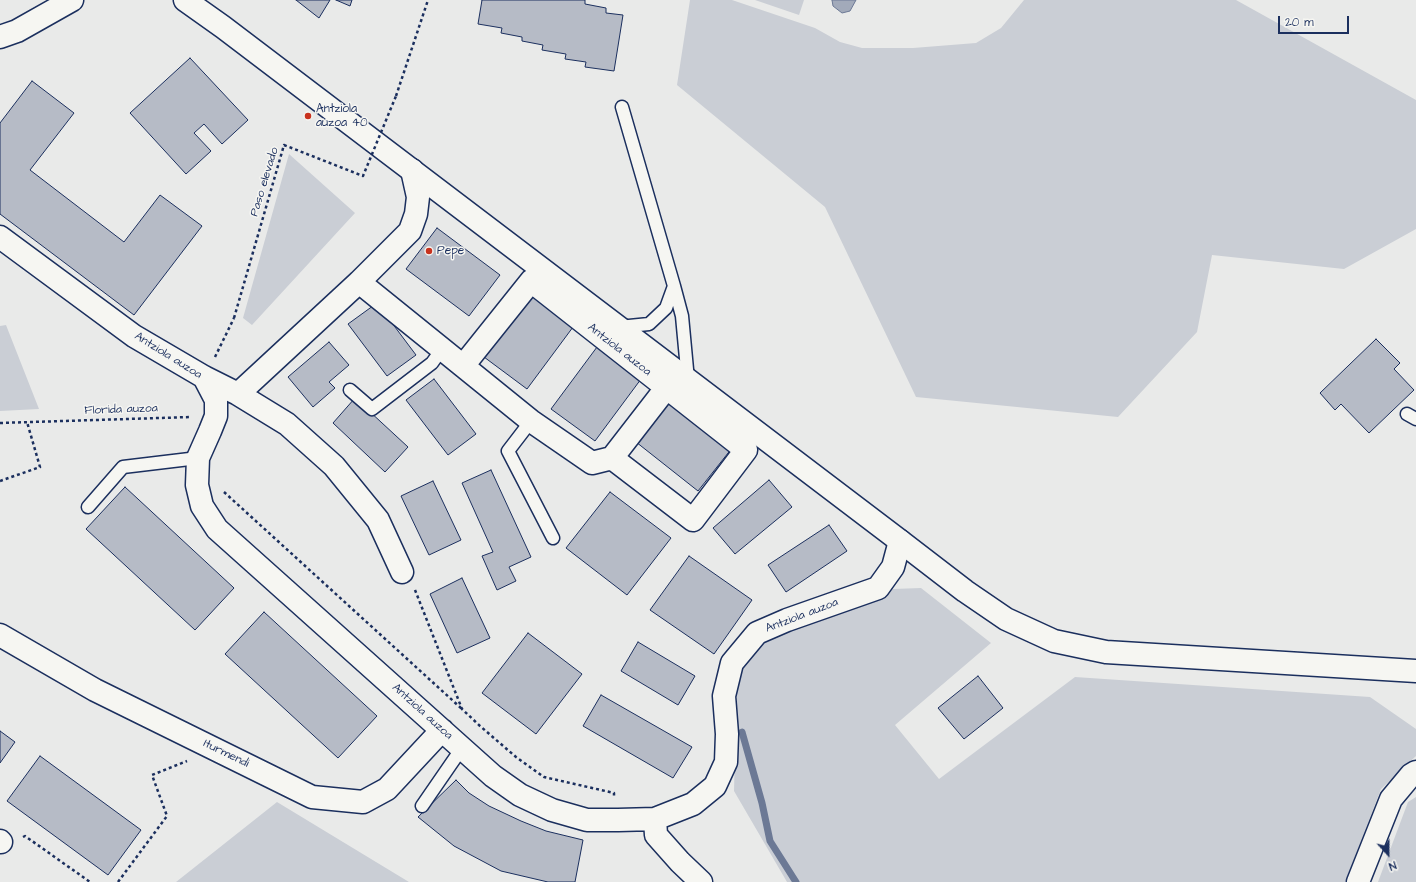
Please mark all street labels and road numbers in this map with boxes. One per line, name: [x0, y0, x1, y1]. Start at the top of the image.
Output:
street label: Paso elevado: [248, 146, 282, 218]
street label: Antziola auzoa: [584, 321, 654, 379]
street label: Antziola auzoa: [132, 330, 204, 382]
street label: Florida auzoa: [84, 402, 158, 418]
street label: Antziola auzoa: [764, 596, 840, 636]
street label: Antziola auzoa: [389, 681, 455, 743]
street label: Iturmendi: [201, 737, 251, 771]

